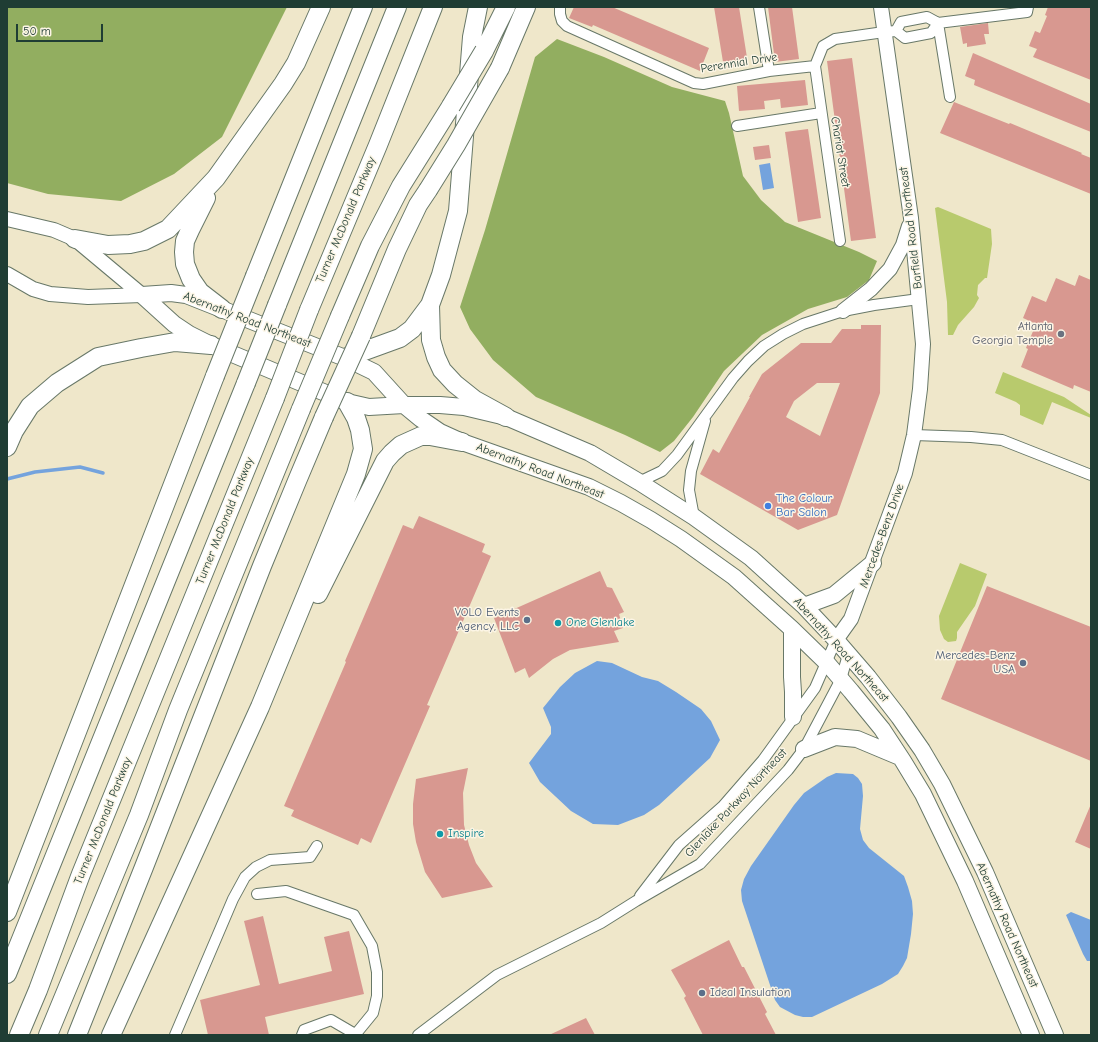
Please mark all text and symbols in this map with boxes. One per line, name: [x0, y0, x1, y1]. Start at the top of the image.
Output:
scale bar: [18, 16, 105, 42]
text: 50 m: [23, 24, 51, 38]
street label: Perennial Drive: [700, 50, 778, 76]
street label: Chariot Street: [827, 116, 853, 188]
street label: Turner McDonald Parkway: [313, 155, 379, 285]
street label: Barfield Road Northeast: [896, 166, 926, 290]
street label: Abernathy Road Northeast: [181, 289, 313, 351]
place label: Atlanta Georgia Temple: [972, 320, 1053, 348]
marker: Atlanta Georgia Temple: [1056, 329, 1066, 339]
street label: Abernathy Road Northeast: [474, 440, 606, 502]
street label: Turner McDonald Parkway: [193, 455, 257, 587]
street label: Mercedes-Benz Drive: [856, 482, 908, 590]
place label: The Colour Bar Salon: [776, 492, 832, 520]
marker: The Colour Bar Salon: [763, 501, 773, 511]
street label: Abernathy Road Northeast: [790, 595, 892, 705]
place label: VOLO Events Agency, LLC: [455, 606, 519, 634]
marker: VOLO Events Agency, LLC: [522, 615, 532, 625]
place label: One Glenlake: [566, 616, 635, 630]
marker: One Glenlake: [553, 618, 563, 628]
place label: Mercedes-Benz USA: [935, 649, 1015, 677]
marker: Mercedes-Benz USA: [1018, 658, 1028, 668]
street label: Glenlake Parkway Northeast: [682, 746, 790, 860]
street label: Turner McDonald Parkway: [71, 755, 135, 887]
place label: Inspire: [448, 827, 484, 841]
marker: Inspire: [435, 829, 445, 839]
street label: Abernathy Road Northeast: [973, 860, 1041, 990]
place label: Ideal Insulation: [710, 986, 790, 1000]
marker: Ideal Insulation: [697, 988, 707, 998]

